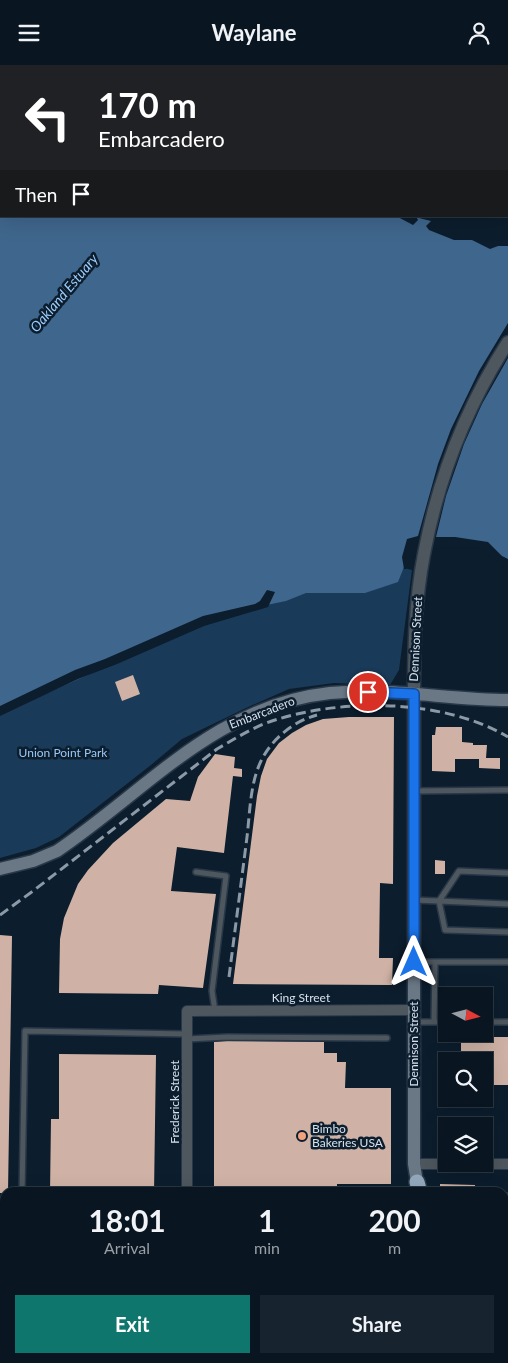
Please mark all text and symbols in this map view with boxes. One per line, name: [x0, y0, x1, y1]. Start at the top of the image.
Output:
icon: menu: [15, 19, 43, 47]
text: Waylane: [211, 19, 297, 46]
icon: person: [465, 19, 493, 47]
text: 170 m: [98, 83, 197, 125]
icon: left: [15, 85, 80, 150]
text: Embarcadero: [98, 125, 225, 152]
icon: arrive: [67, 180, 95, 208]
text: Then: [15, 183, 57, 206]
water label: Oakland Estuary: [26, 250, 101, 335]
street label: Dennison Street: [406, 595, 425, 682]
pin: [347, 671, 389, 713]
icon: arrive: [354, 678, 382, 706]
street label: Embarcadero: [227, 693, 297, 732]
park label: Union Point Park: [19, 745, 108, 760]
position arrow: [387, 935, 439, 987]
north arrow: [438, 987, 492, 1043]
map controls: [438, 987, 493, 1172]
street label: King Street: [272, 990, 331, 1005]
street label: Dennison Street: [406, 1001, 421, 1087]
button: search: [438, 1052, 493, 1107]
street label: Frederick Street: [167, 1060, 182, 1144]
button: layers: [438, 1117, 493, 1172]
place label: Bimbo Bakeries USA: [312, 1121, 384, 1150]
marker: Bimbo Bakeries USA: [296, 1130, 308, 1142]
text: 18:01: [88, 1202, 166, 1238]
text: 1: [258, 1202, 276, 1238]
text: 200: [368, 1202, 421, 1238]
text: Arrival: [104, 1238, 150, 1257]
text: min: [254, 1238, 280, 1257]
text: m: [388, 1238, 401, 1257]
button: Exit: [15, 1295, 250, 1353]
button: Share: [260, 1295, 494, 1353]

